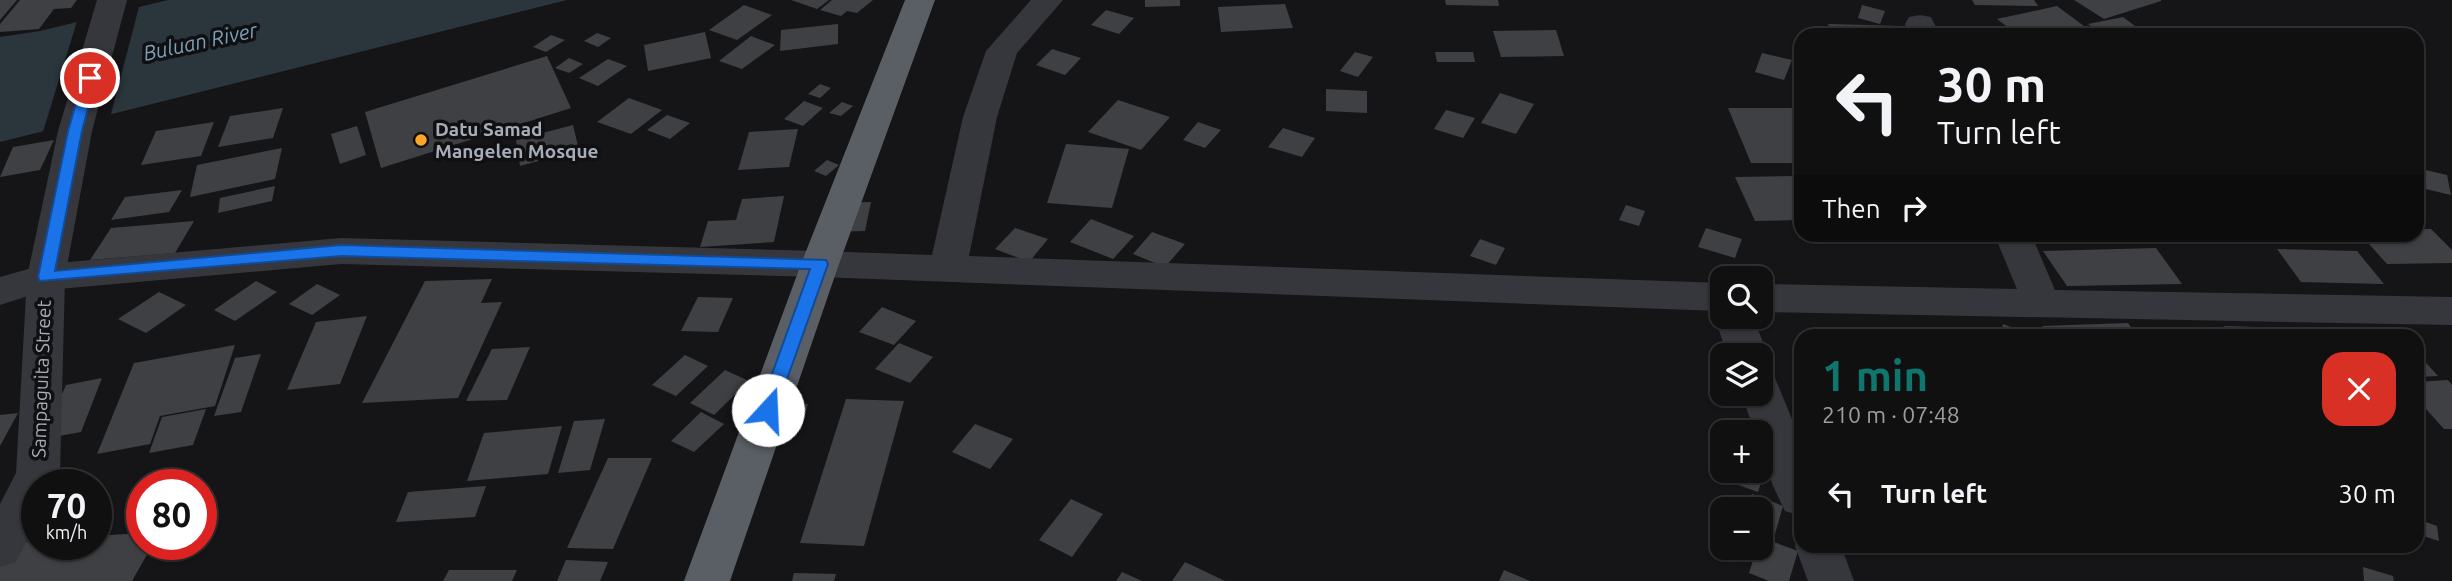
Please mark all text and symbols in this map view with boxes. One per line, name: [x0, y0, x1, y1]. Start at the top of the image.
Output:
water label: Buluan River: [141, 17, 260, 65]
pin: [60, 48, 120, 108]
icon: left: [1822, 56, 1913, 147]
text: 30 m: [1937, 56, 2046, 111]
icon: arrive: [71, 59, 109, 97]
text: Turn left: [1937, 114, 2061, 150]
place label: Datu Samad Mangelen Mosque: [435, 118, 599, 162]
marker: Datu Samad Mangelen Mosque: [413, 132, 429, 148]
icon: right: [1895, 189, 1933, 227]
text: Then: [1822, 194, 1881, 223]
map controls: [1710, 266, 1773, 560]
button: search: [1710, 266, 1773, 329]
street label: Sampaguita Street: [27, 299, 55, 458]
button: layers: [1710, 343, 1773, 406]
text: 1 min: [1822, 352, 1928, 399]
button: close: [2322, 352, 2396, 426]
position arrow: [731, 373, 805, 447]
text: 210 m · 07:48: [1822, 402, 1960, 427]
button: +: [1710, 420, 1773, 483]
speed limit sign: 80: [126, 469, 217, 560]
icon: left: [1822, 475, 1860, 513]
text: Turn left: [1881, 479, 1987, 508]
text: 30 m: [2338, 479, 2396, 508]
text: 70: [47, 485, 86, 525]
button: −: [1710, 497, 1773, 560]
text: km/h: [46, 522, 87, 542]

